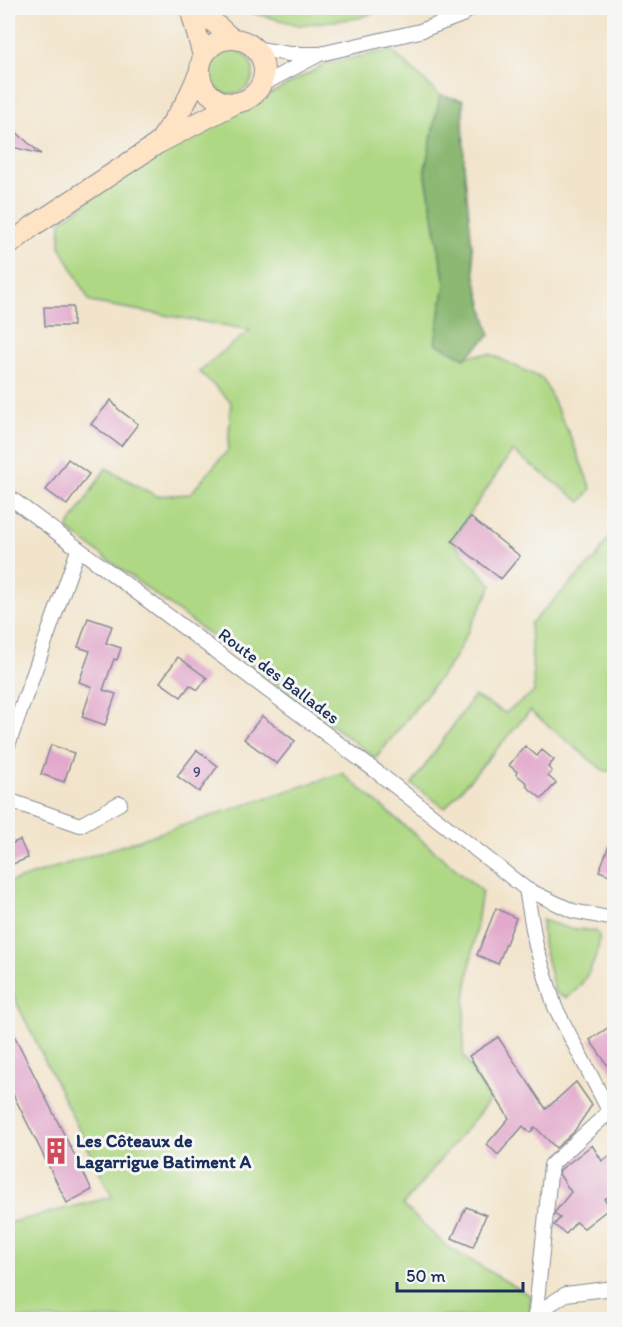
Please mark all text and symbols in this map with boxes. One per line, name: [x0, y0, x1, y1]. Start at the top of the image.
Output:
street label: Route des Ballades: [214, 623, 344, 729]
house number: 9: [193, 763, 201, 781]
place label: Les Côteaux de Lagarrigue Batiment A: [76, 1130, 252, 1173]
building icon: Les Côteaux de Lagarrigue Batiment A: [41, 1136, 71, 1166]
scale bar: [397, 1255, 523, 1293]
text: 50 m: [406, 1265, 446, 1287]

